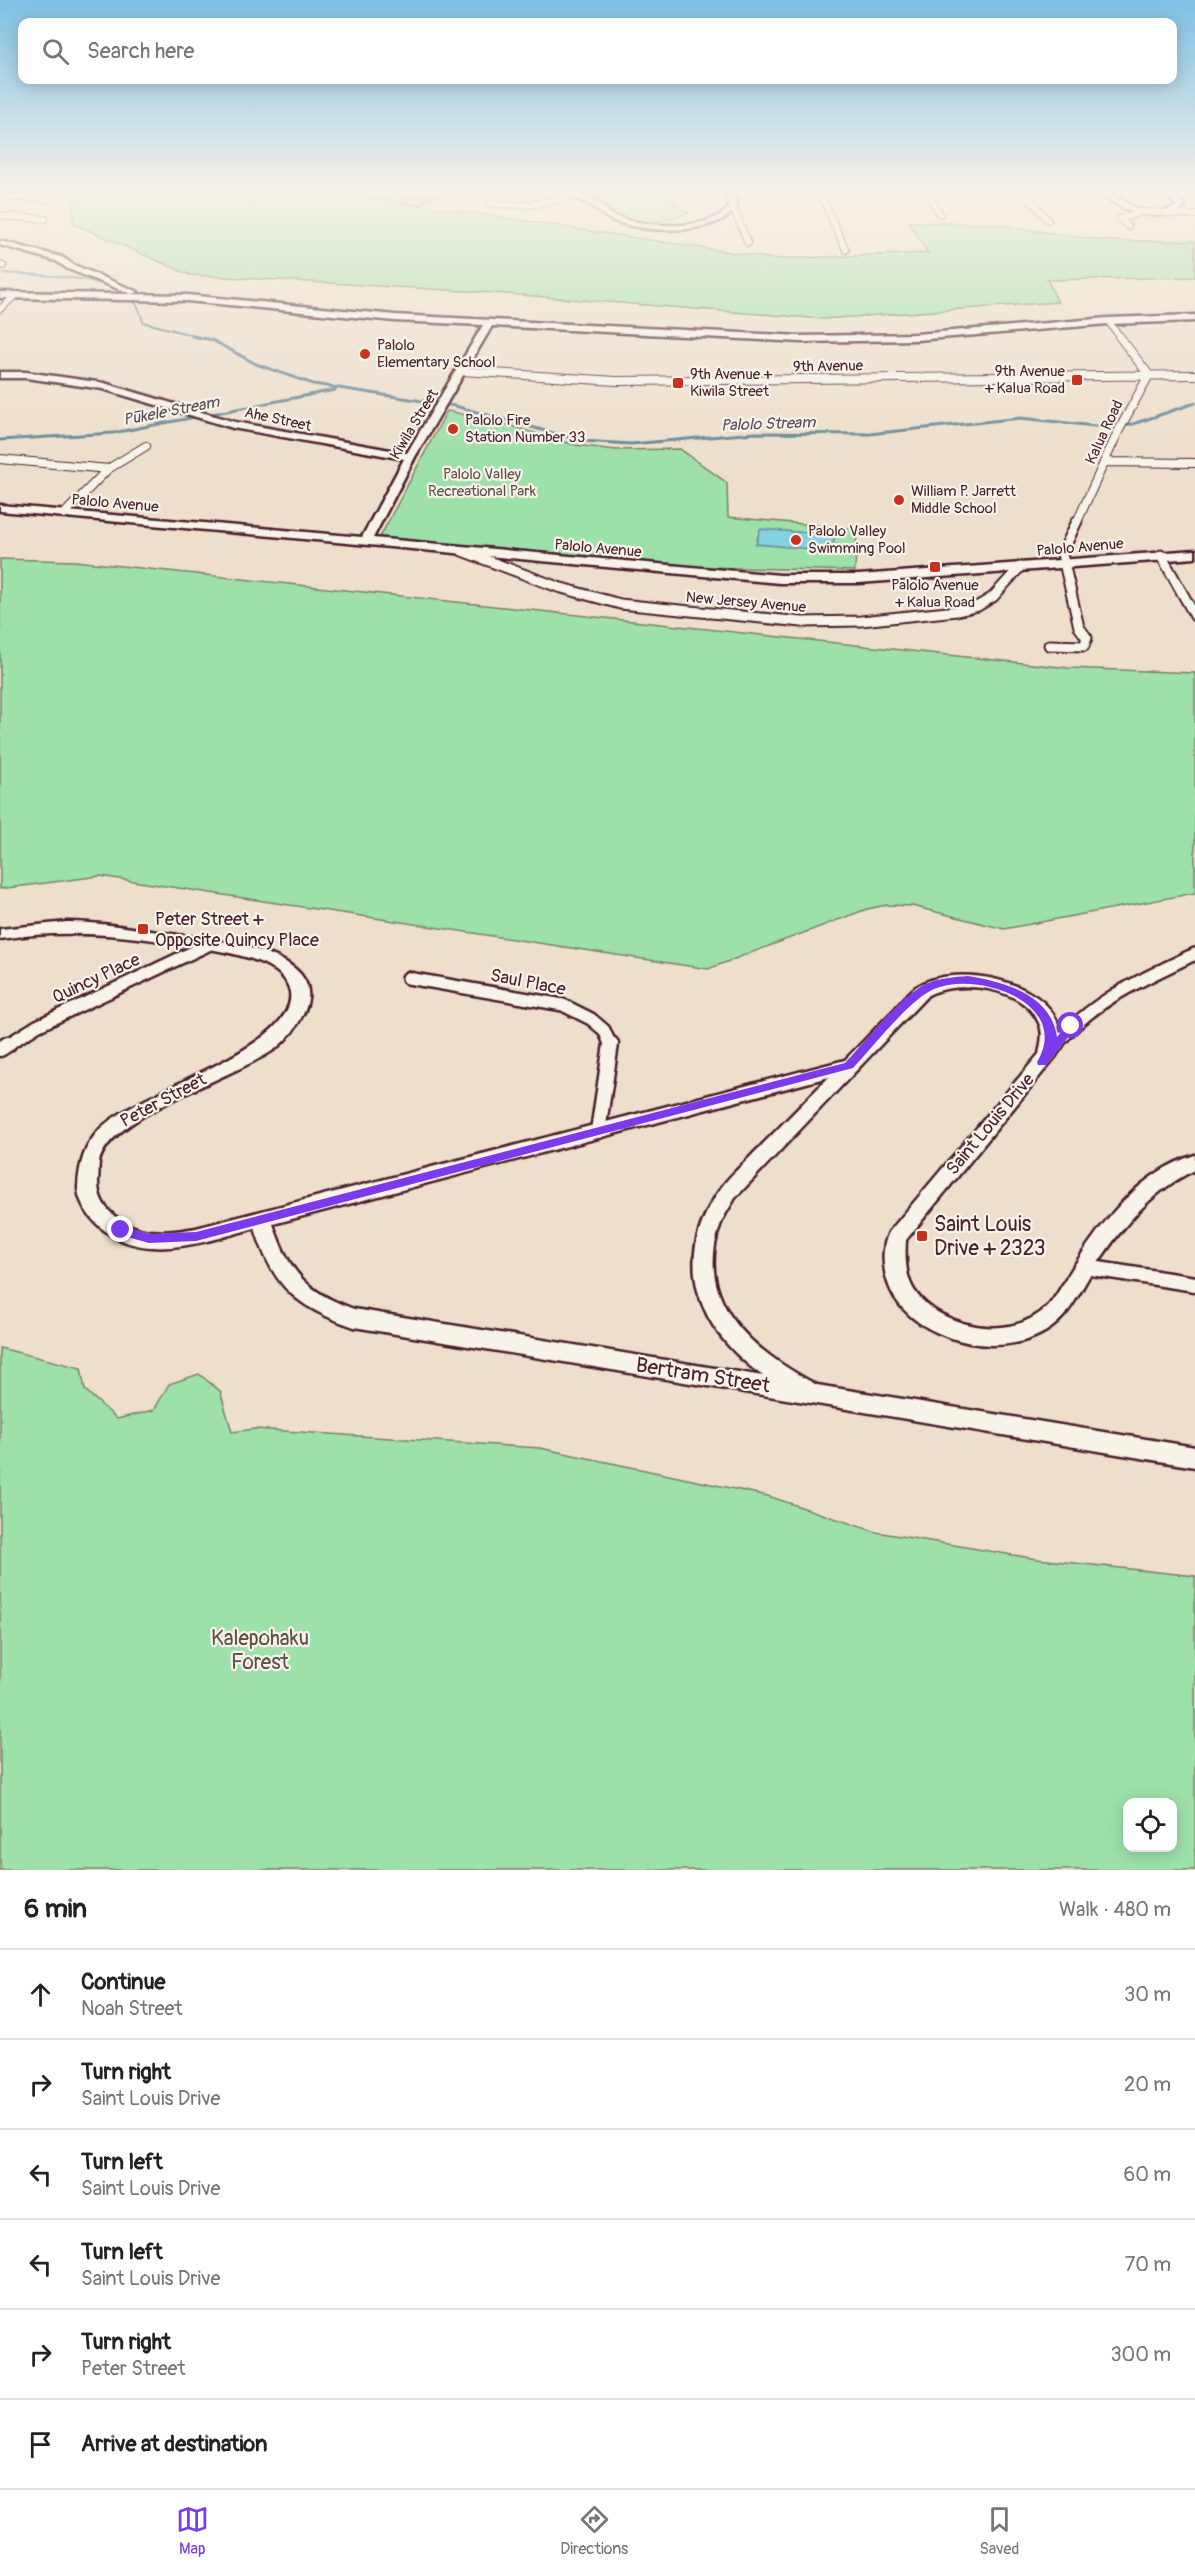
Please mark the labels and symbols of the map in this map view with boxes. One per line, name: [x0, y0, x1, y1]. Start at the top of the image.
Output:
place label: Palolo Elementary School: [377, 336, 496, 372]
marker: Palolo Elementary School: [358, 347, 372, 361]
street label: 9th Avenue: [793, 356, 864, 377]
place label: 9th Avenue + Kalua Road: [984, 362, 1066, 398]
place label: 9th Avenue + Kiwila Street: [690, 365, 772, 401]
marker: 9th Avenue + Kalua Road: [1070, 373, 1084, 387]
marker: 9th Avenue + Kiwila Street: [671, 376, 685, 390]
street label: Kiwila Street: [386, 385, 443, 463]
water label: Pūkele Stream: [121, 392, 222, 430]
street label: Kalua Road: [1081, 397, 1128, 467]
street label: Ahe Street: [243, 403, 314, 436]
place label: Palolo Fire Station Number 33: [465, 411, 585, 447]
water label: Palolo Stream: [720, 412, 816, 436]
marker: Palolo Fire Station Number 33: [446, 422, 460, 436]
park label: Palolo Valley Recreational Park: [428, 465, 537, 501]
place label: William P. Jarrett Middle School: [911, 482, 1017, 518]
street label: Palolo Avenue: [71, 490, 160, 517]
marker: William P. Jarrett Middle School: [892, 493, 906, 507]
place label: Palolo Valley Swimming Pool: [808, 522, 906, 558]
marker: Palolo Valley Swimming Pool: [789, 533, 803, 547]
street label: Palolo Avenue: [1036, 534, 1125, 561]
street label: Palolo Avenue: [554, 535, 643, 562]
marker: Palolo Avenue + Kalua Road: [928, 560, 942, 574]
place label: Palolo Avenue + Kalua Road: [891, 576, 979, 612]
street label: New Jersey Avenue: [685, 588, 808, 617]
place label: Peter Street + Opposite Quincy Place: [155, 908, 319, 952]
marker: Peter Street + Opposite Quincy Place: [136, 922, 150, 936]
street label: Quincy Place: [48, 948, 144, 1009]
street label: Saul Place: [488, 964, 568, 1001]
route start: [1057, 1012, 1083, 1038]
street label: Peter Street: [116, 1068, 211, 1133]
street label: Saint Louis Drive: [941, 1069, 1040, 1180]
place label: Saint Louis Drive + 2323: [934, 1211, 1046, 1262]
route end: [107, 1216, 133, 1242]
marker: Saint Louis Drive + 2323: [915, 1229, 929, 1243]
street label: Bertram Street: [634, 1352, 773, 1400]
park label: Kalepohaku Forest: [211, 1625, 309, 1676]

